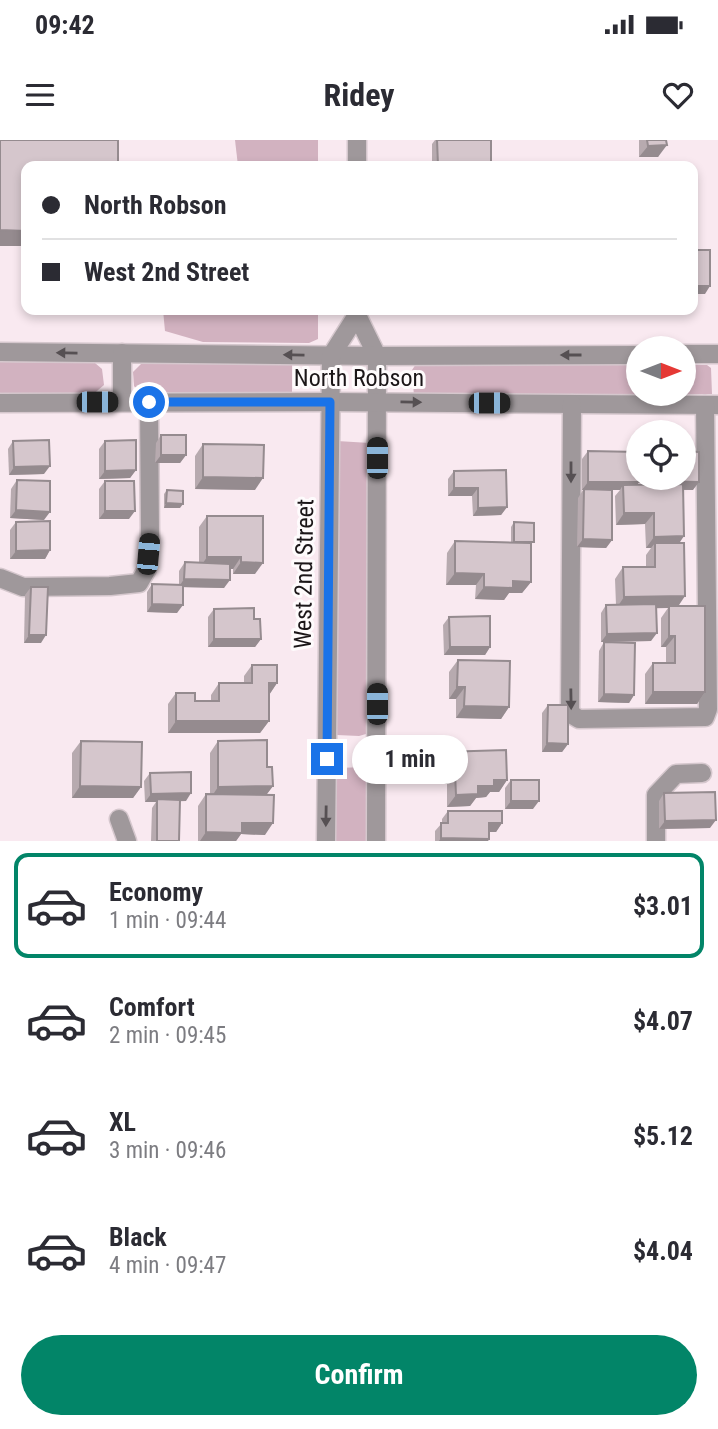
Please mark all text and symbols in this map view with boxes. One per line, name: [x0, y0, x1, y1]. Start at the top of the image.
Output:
text: 09:42: [35, 10, 95, 40]
icon: menu: [21, 76, 59, 114]
text: Ridey: [324, 76, 394, 114]
icon: heart: [659, 76, 697, 114]
text: North Robson: [84, 190, 227, 220]
text: West 2nd Street: [84, 257, 249, 287]
north arrow: [626, 336, 696, 406]
map controls: [626, 336, 696, 490]
one-way arrow: [55, 347, 77, 358]
one-way arrow: [283, 349, 305, 361]
one-way arrow: [559, 349, 581, 361]
street label: North Robson: [294, 364, 424, 392]
route start: [133, 386, 165, 418]
car: [77, 392, 119, 413]
car: [469, 393, 511, 414]
one-way arrow: [400, 396, 422, 408]
button: locate: [626, 420, 696, 490]
car: [367, 437, 388, 479]
one-way arrow: [565, 461, 577, 483]
street label: West 2nd Street: [289, 499, 319, 649]
car: [136, 532, 161, 576]
car: [367, 683, 388, 725]
one-way arrow: [565, 689, 576, 711]
callout: 1 min: [352, 734, 467, 784]
route end: [311, 743, 343, 775]
text: 1 min: [384, 746, 436, 773]
one-way arrow: [320, 806, 332, 828]
icon: car: [25, 874, 88, 937]
text: Economy: [109, 877, 203, 907]
text: $3.01: [633, 891, 693, 921]
text: 1 min · 09:44: [109, 907, 226, 934]
icon: car: [25, 989, 88, 1052]
text: Comfort: [109, 992, 195, 1022]
text: $4.07: [633, 1006, 693, 1036]
text: 2 min · 09:45: [109, 1022, 226, 1049]
icon: car: [25, 1104, 88, 1167]
text: XL: [109, 1107, 136, 1137]
text: $5.12: [633, 1121, 693, 1151]
text: 3 min · 09:46: [109, 1137, 226, 1164]
icon: car: [25, 1219, 88, 1282]
text: Black: [109, 1222, 167, 1252]
text: $4.04: [633, 1236, 693, 1266]
text: 4 min · 09:47: [109, 1252, 226, 1279]
button: Confirm: [21, 1335, 697, 1415]

